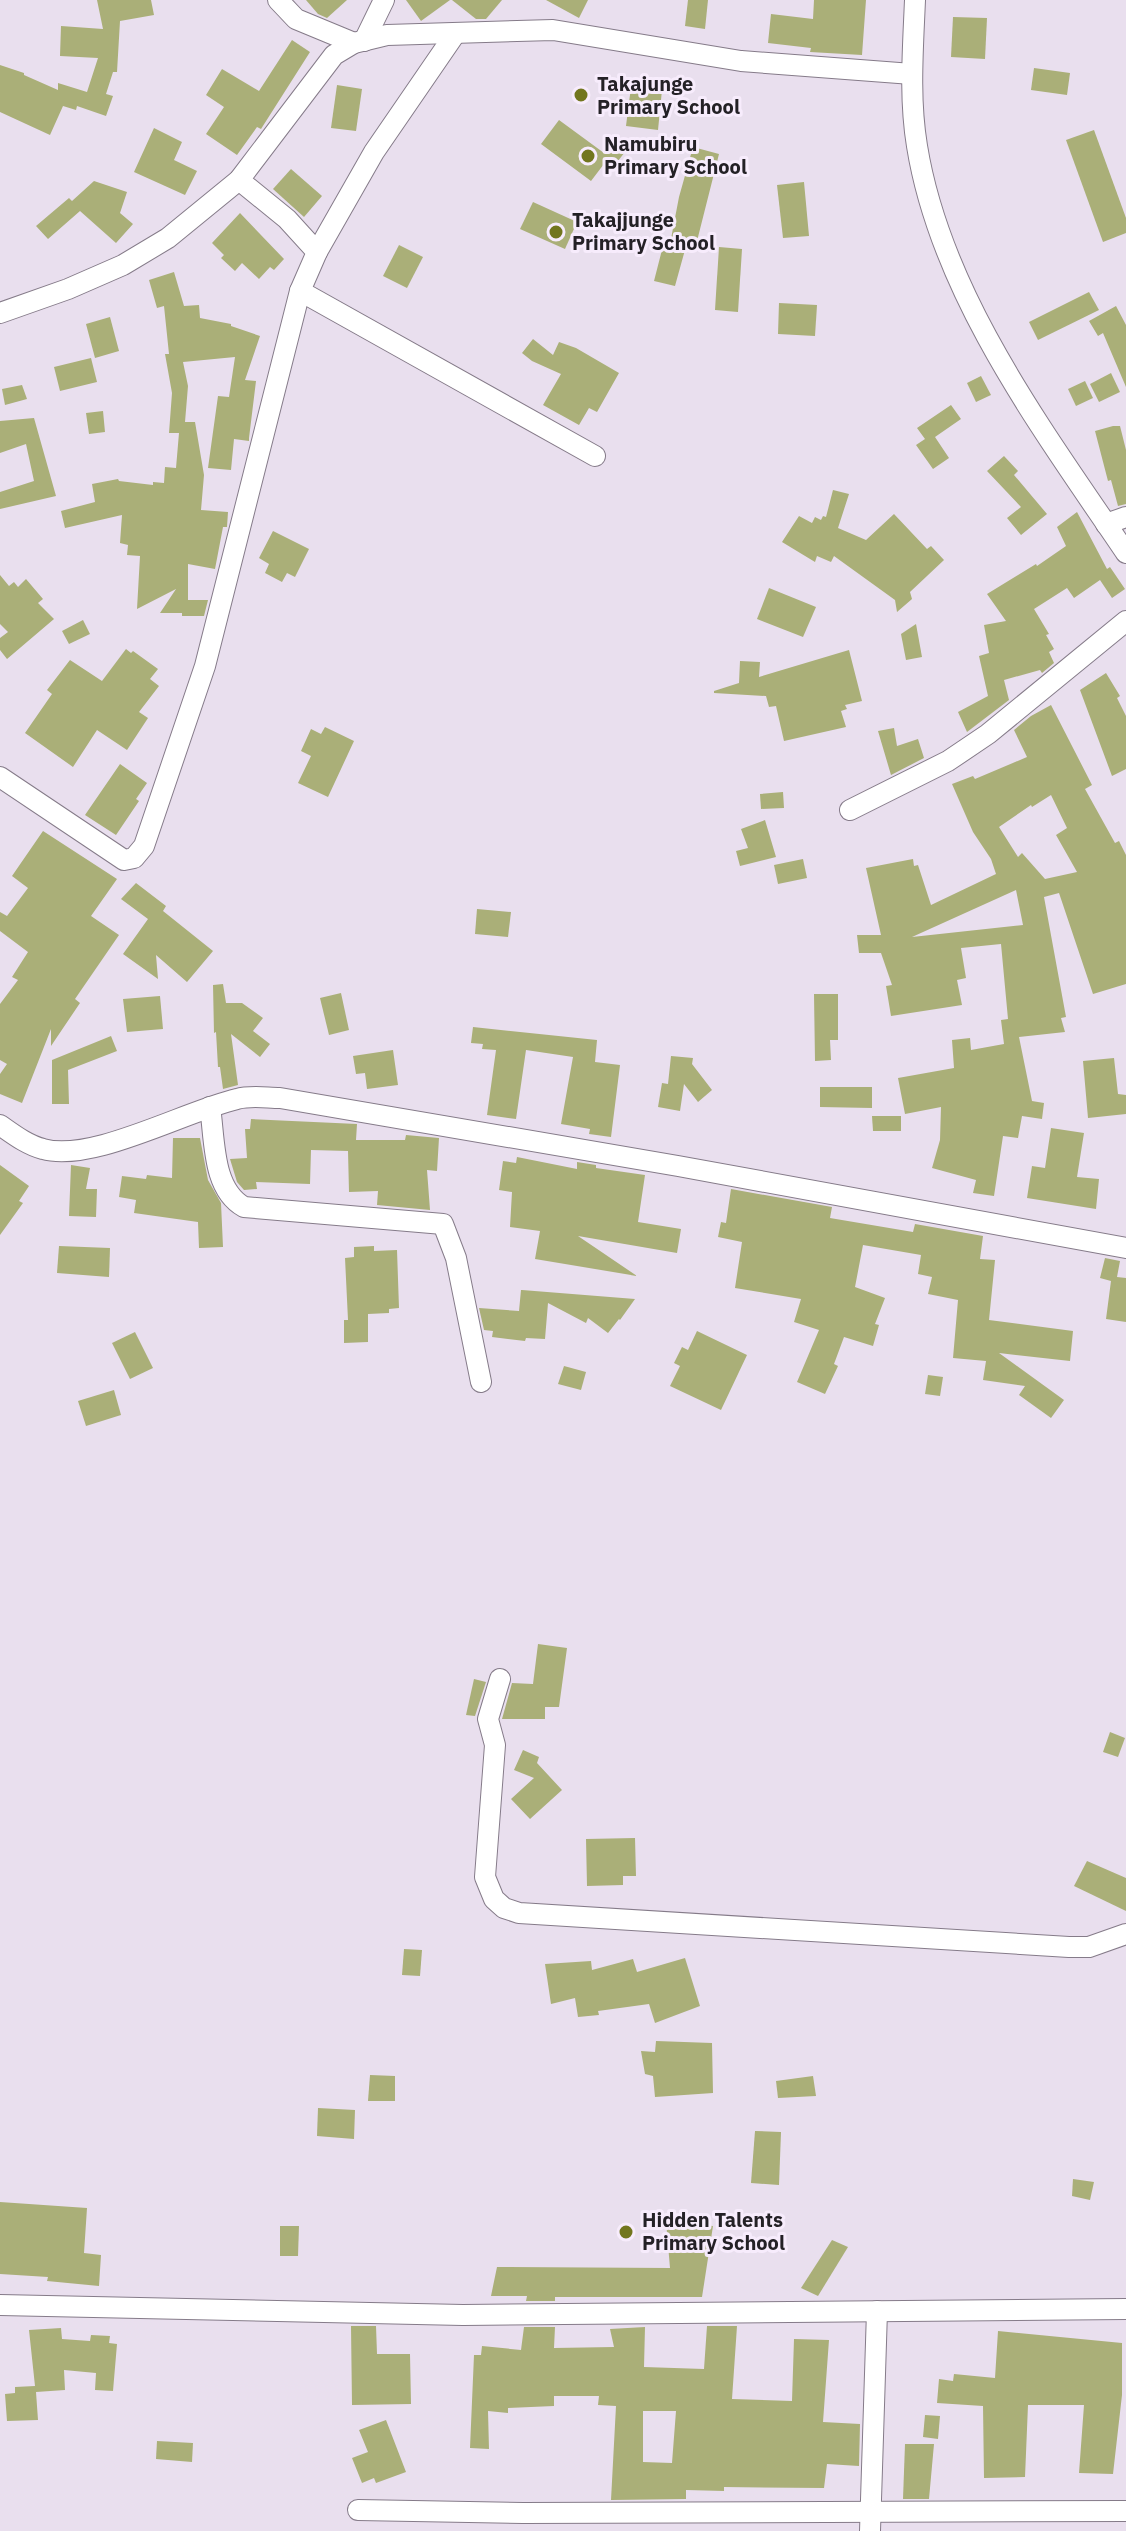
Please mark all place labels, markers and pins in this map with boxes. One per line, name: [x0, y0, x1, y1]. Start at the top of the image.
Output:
place label: Takajunge Primary School: [597, 70, 740, 120]
marker: Takajunge Primary School: [572, 86, 590, 104]
place label: Namubiru Primary School: [604, 130, 747, 180]
marker: Namubiru Primary School: [579, 147, 597, 165]
place label: Takajjunge Primary School: [572, 206, 715, 256]
marker: Takajjunge Primary School: [547, 223, 565, 241]
place label: Hidden Talents Primary School: [642, 2206, 785, 2256]
marker: Hidden Talents Primary School: [617, 2223, 635, 2241]

